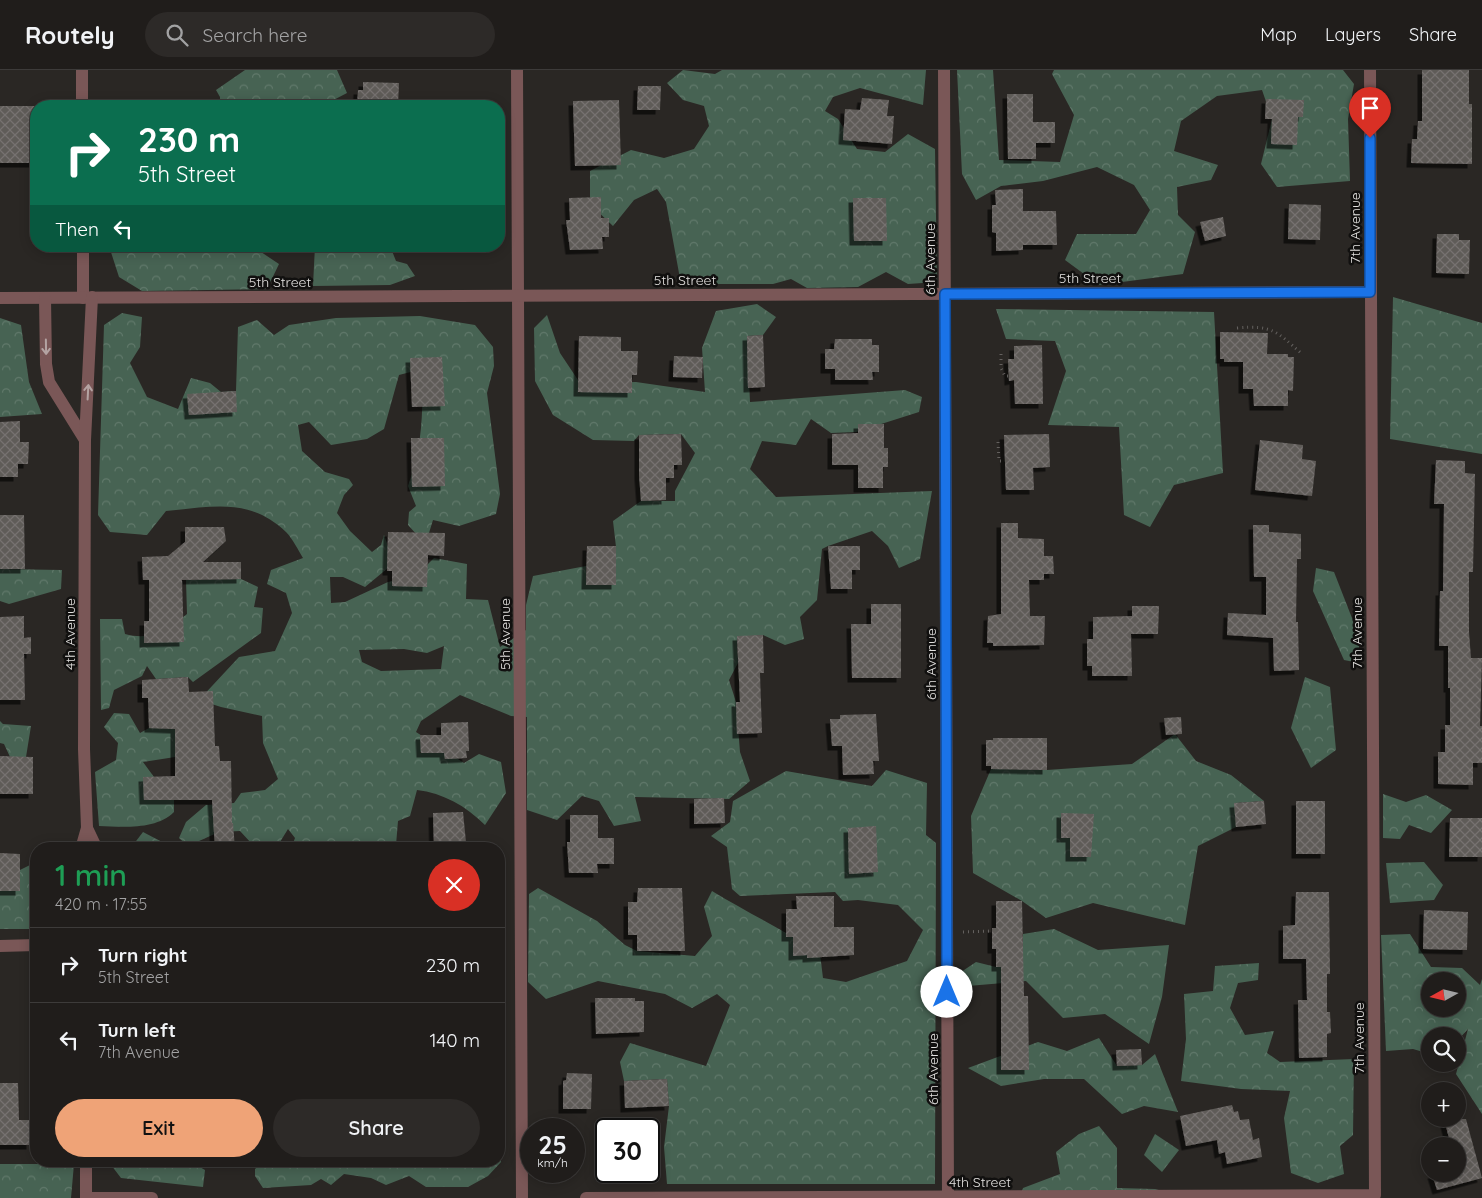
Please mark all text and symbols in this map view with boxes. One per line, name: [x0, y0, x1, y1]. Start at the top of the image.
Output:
search box: [145, 12, 495, 57]
text: Routely: [25, 20, 115, 50]
icon: search: [163, 21, 191, 49]
text: Search here: [203, 23, 307, 47]
text: Map: [1260, 23, 1297, 46]
text: Layers: [1325, 23, 1381, 46]
text: Share: [1409, 23, 1457, 46]
pin: [1349, 87, 1391, 138]
icon: arrive: [1356, 94, 1384, 122]
text: 230 m: [138, 117, 240, 161]
icon: right: [55, 120, 120, 185]
text: 5th Street: [138, 160, 236, 188]
street label: 7th Avenue: [1346, 192, 1364, 264]
icon: left: [109, 215, 137, 243]
text: Then: [55, 217, 99, 241]
street label: 6th Avenue: [921, 223, 939, 295]
street label: 5th Street: [1059, 269, 1121, 287]
street label: 5th Street: [654, 271, 716, 289]
street label: 5th Street: [249, 273, 311, 291]
one-way arrow: [41, 338, 51, 355]
one-way arrow: [83, 384, 92, 400]
street label: 7th Avenue: [1348, 597, 1366, 669]
street label: 4th Avenue: [61, 598, 79, 670]
street label: 5th Avenue: [496, 598, 514, 670]
street label: 6th Avenue: [922, 628, 940, 700]
text: 1 min: [55, 856, 127, 894]
button: close: [428, 859, 480, 911]
text: 420 m · 17:55: [55, 894, 147, 914]
text: Turn right: [98, 943, 187, 967]
icon: right: [55, 951, 83, 979]
text: 230 m: [426, 953, 480, 977]
position arrow: [920, 965, 972, 1017]
text: 5th Street: [98, 967, 169, 987]
north arrow: [1421, 972, 1466, 1018]
map controls: [1421, 972, 1466, 1182]
street label: 7th Avenue: [1350, 1002, 1368, 1074]
text: Turn left: [98, 1018, 176, 1042]
icon: left: [55, 1026, 83, 1054]
button: search: [1421, 1027, 1466, 1072]
text: 140 m: [429, 1028, 480, 1052]
street label: 6th Avenue: [924, 1033, 942, 1105]
text: 7th Avenue: [98, 1042, 180, 1062]
button: +: [1421, 1082, 1466, 1127]
button: Exit: [55, 1099, 263, 1157]
button: Share: [273, 1099, 480, 1157]
speed limit sign: 30: [595, 1118, 660, 1183]
text: 25: [538, 1129, 567, 1160]
button: −: [1421, 1137, 1466, 1182]
text: km/h: [537, 1155, 568, 1170]
street label: 4th Street: [949, 1173, 1011, 1191]

